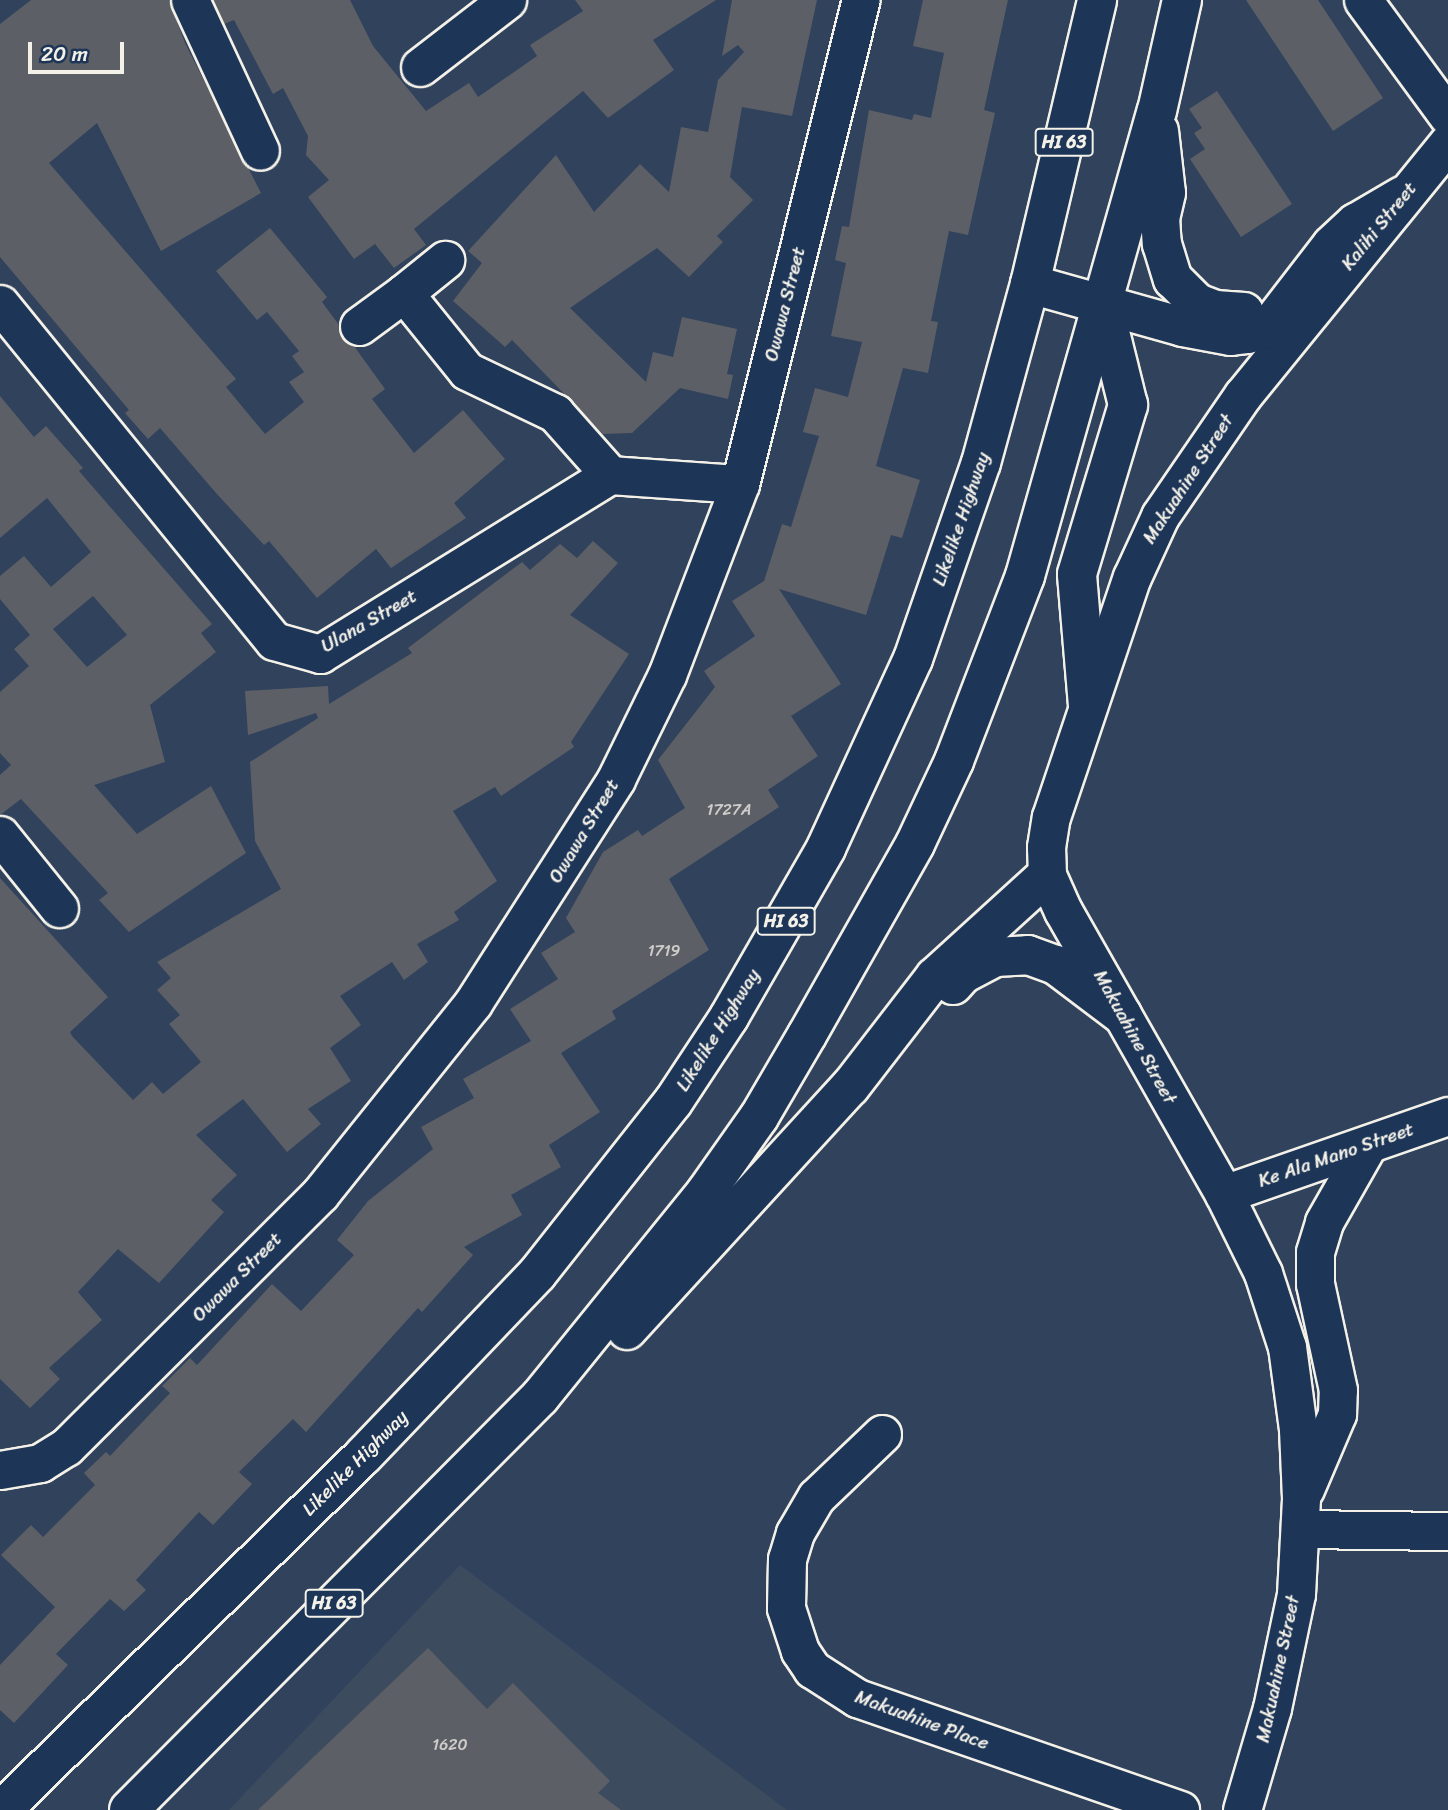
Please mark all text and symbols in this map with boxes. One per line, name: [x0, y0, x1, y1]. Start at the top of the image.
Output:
scale bar: [32, 28, 128, 72]
text: 20 m: [41, 35, 88, 73]
road number: HI 63: [1034, 127, 1094, 156]
street label: Kalihi Street: [1336, 177, 1422, 275]
street label: Owawa Street: [760, 244, 810, 364]
street label: Makuahine Street: [1138, 410, 1238, 548]
street label: Likelike Highway: [927, 449, 995, 589]
street label: Ulana Street: [317, 584, 421, 658]
street label: Owawa Street: [544, 775, 624, 887]
house number: 1727A: [707, 800, 751, 820]
road number: HI 63: [756, 906, 816, 936]
house number: 1719: [648, 941, 680, 961]
street label: Likelike Highway: [671, 965, 765, 1095]
street label: Makuahine Street: [1089, 966, 1181, 1108]
street label: Ke Ala Mano Street: [1255, 1118, 1417, 1192]
street label: Owawa Street: [187, 1227, 287, 1327]
street label: Likelike Highway: [297, 1405, 413, 1521]
road number: HI 63: [304, 1588, 364, 1618]
street label: Makuahine Street: [1251, 1593, 1305, 1745]
street label: Makuahine Place: [852, 1685, 992, 1755]
house number: 1620: [432, 1735, 468, 1755]

